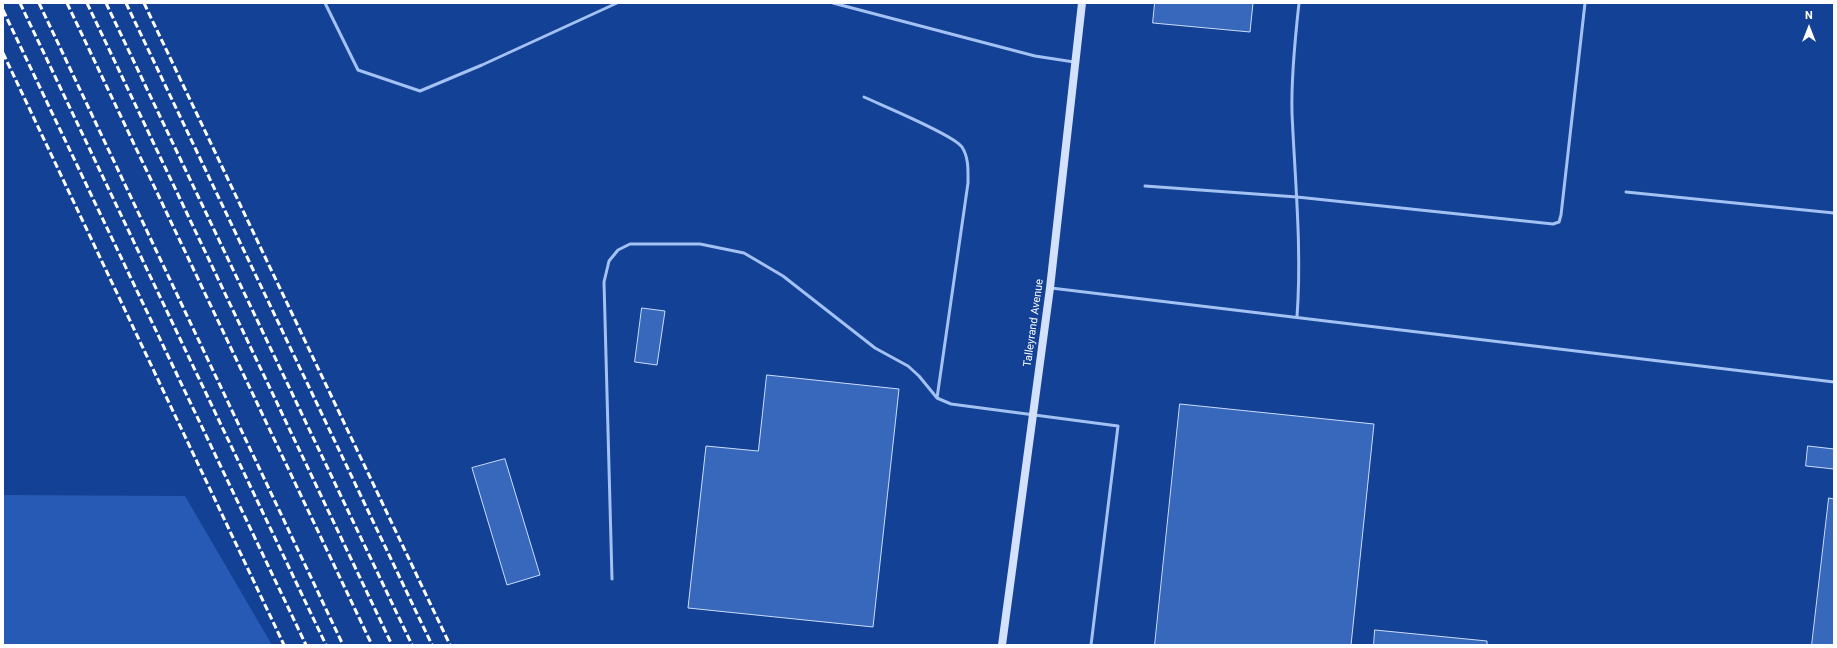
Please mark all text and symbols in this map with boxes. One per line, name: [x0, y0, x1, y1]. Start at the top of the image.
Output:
north arrow: [1789, 8, 1829, 48]
text: N: [1805, 9, 1813, 22]
street label: Talleyrand Avenue: [1021, 278, 1047, 368]

